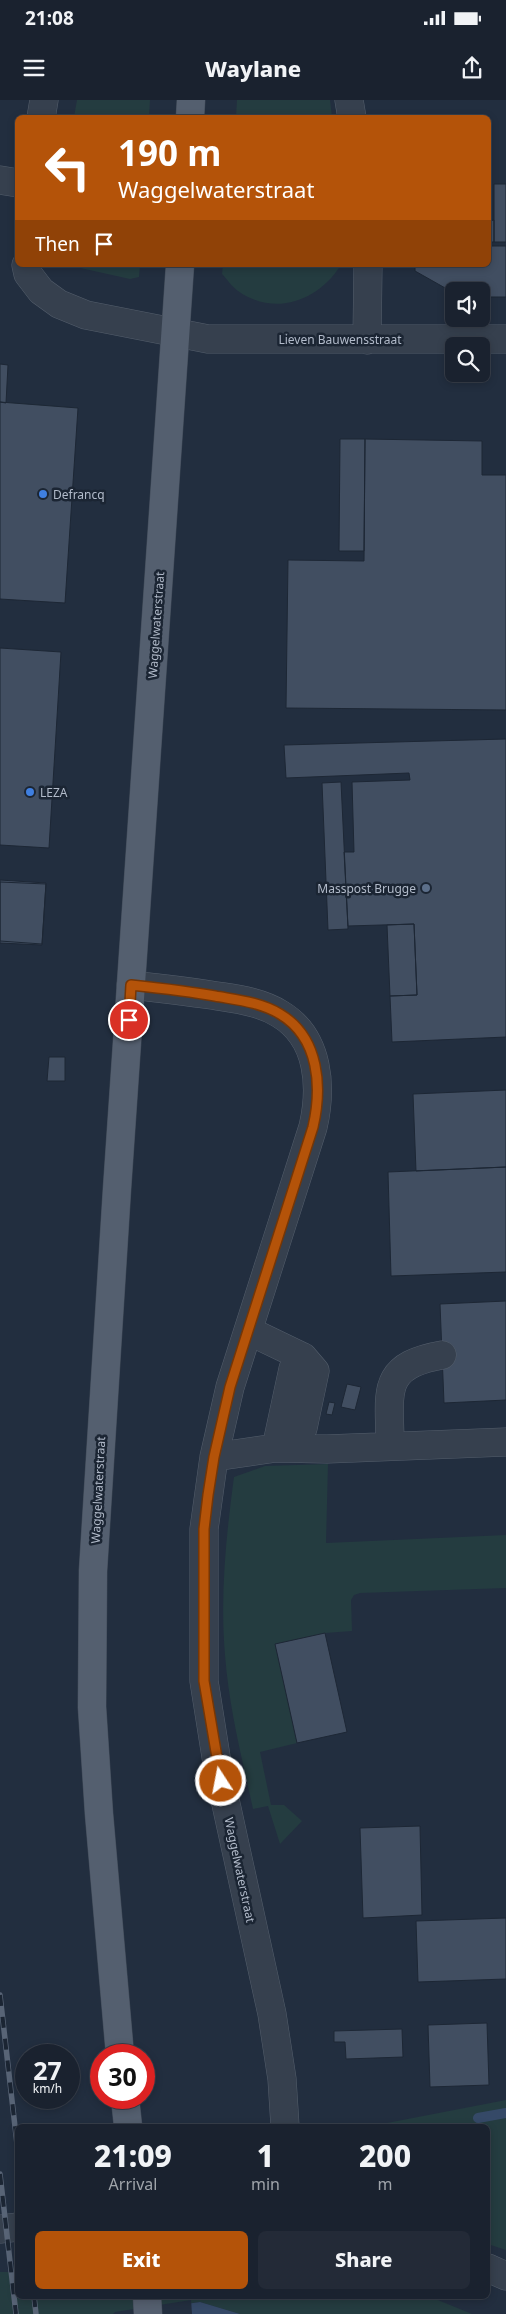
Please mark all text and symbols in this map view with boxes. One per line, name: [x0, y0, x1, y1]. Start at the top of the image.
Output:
text: 21:08: [25, 5, 74, 31]
text: Waylane: [205, 53, 301, 83]
icon: menu: [20, 54, 48, 82]
icon: share: [458, 54, 486, 82]
text: 190 m: [118, 129, 221, 176]
icon: left: [35, 135, 100, 200]
text: Waggelwaterstraat: [118, 174, 314, 204]
icon: arrive: [90, 230, 118, 258]
text: Then: [35, 231, 80, 257]
map controls: [445, 282, 490, 382]
button: sound: [445, 282, 490, 327]
street label: Lieven Bauwensstraat: [278, 331, 402, 348]
button: search: [445, 337, 490, 382]
place label: Defrancq: [53, 486, 105, 503]
marker: Defrancq: [37, 488, 49, 500]
street label: Waggelwaterstraat: [144, 570, 168, 679]
place label: LEZA: [40, 784, 68, 801]
marker: LEZA: [24, 786, 36, 798]
place label: Masspost Brugge: [317, 880, 416, 897]
marker: Masspost Brugge: [420, 882, 432, 894]
pin: [108, 999, 150, 1041]
icon: arrive: [115, 1006, 143, 1034]
street label: Waggelwaterstraat: [87, 1435, 109, 1544]
position arrow: [194, 1754, 246, 1806]
street label: Waggelwaterstraat: [221, 1816, 260, 1925]
speed limit sign: 30: [90, 2044, 155, 2109]
text: 27: [33, 2053, 62, 2087]
text: km/h: [33, 2080, 62, 2097]
text: 21:09: [94, 2135, 172, 2176]
text: 1: [257, 2135, 274, 2176]
text: 200: [359, 2135, 411, 2176]
text: Arrival: [109, 2173, 157, 2195]
text: min: [251, 2173, 280, 2195]
text: m: [377, 2173, 392, 2195]
button: Exit: [35, 2231, 248, 2289]
button: Share: [258, 2231, 470, 2289]

